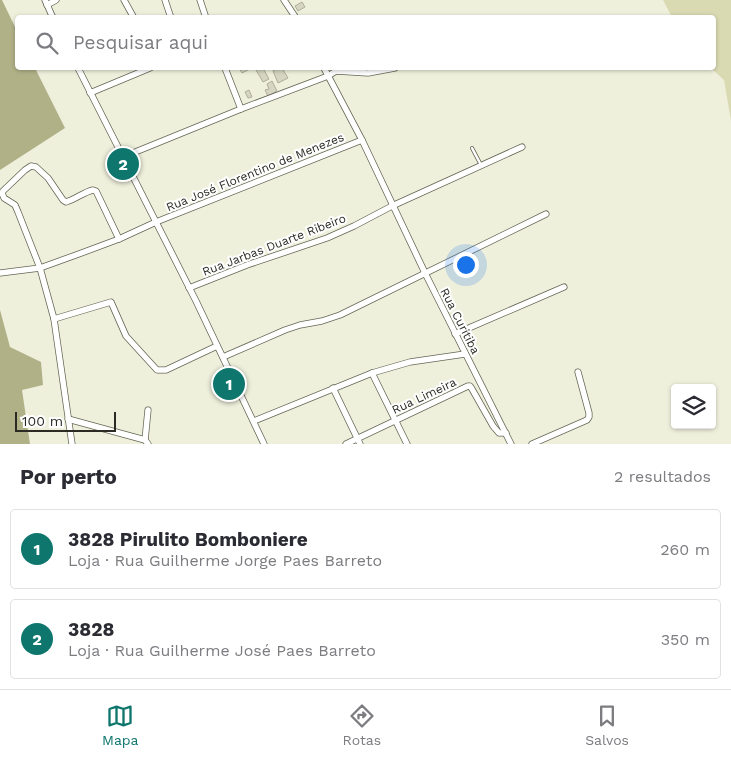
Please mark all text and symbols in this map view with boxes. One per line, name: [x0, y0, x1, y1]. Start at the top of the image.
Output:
search box: [15, 15, 716, 70]
icon: search: [33, 29, 61, 57]
text: Pesquisar aqui: [73, 31, 208, 54]
street label: Rua José Florentino de Menezes: [164, 130, 346, 214]
pin: 2: [107, 145, 139, 183]
street label: Rua Jarbas Duarte Ribeiro: [200, 211, 348, 279]
your location: [453, 252, 479, 278]
street label: Rua Curitiba: [437, 286, 483, 356]
pin: 1: [213, 365, 245, 403]
street label: Rua Limeira: [390, 375, 459, 417]
map controls: [671, 384, 716, 429]
button: layers: [671, 384, 716, 429]
scale bar: [15, 409, 116, 432]
text: 100 m: [22, 413, 63, 429]
text: Por perto: [20, 464, 117, 489]
text: 2 resultados: [614, 467, 711, 486]
text: 3828 Pirulito Bomboniere: [68, 528, 308, 551]
text: 1: [34, 540, 40, 559]
text: 260 m: [660, 540, 710, 559]
text: Loja · Rua Guilherme Jorge Paes Barreto: [68, 551, 382, 570]
text: 3828: [68, 618, 114, 641]
text: 2: [32, 630, 42, 649]
text: 350 m: [661, 630, 710, 649]
text: Loja · Rua Guilherme José Paes Barreto: [68, 641, 376, 660]
tab: Mapa: [102, 702, 139, 748]
tab: Rotas: [343, 702, 381, 748]
tab: Salvos: [585, 702, 629, 748]

